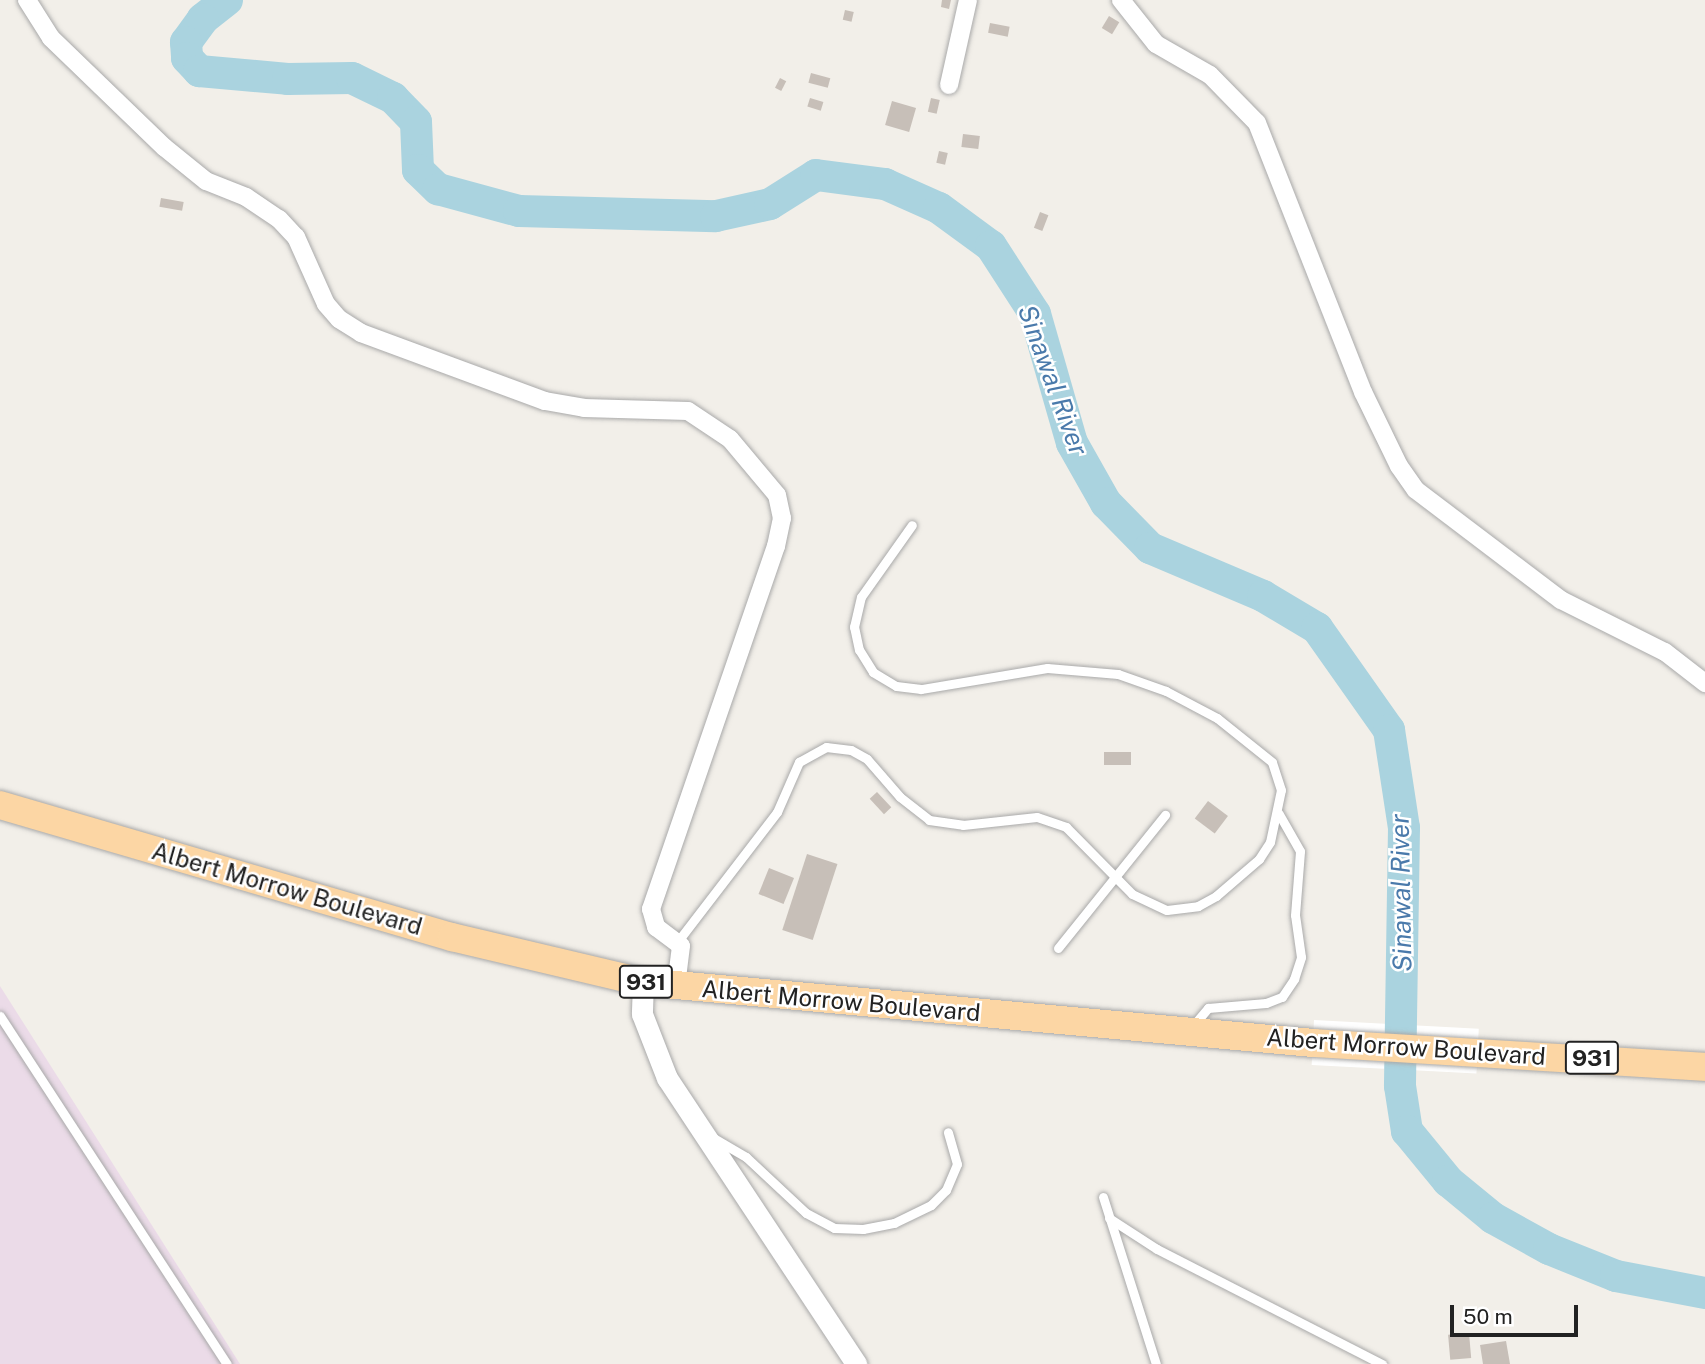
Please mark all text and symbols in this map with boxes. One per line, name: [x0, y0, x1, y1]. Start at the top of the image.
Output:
water label: Sinawal River: [1011, 301, 1095, 459]
water label: Sinawal River: [1384, 814, 1418, 972]
street label: Albert Morrow Boulevard: [148, 837, 426, 941]
road number: 931: [618, 962, 674, 1001]
street label: Albert Morrow Boulevard: [700, 974, 982, 1028]
street label: Albert Morrow Boulevard: [1265, 1023, 1547, 1071]
road number: 931: [1564, 1038, 1620, 1078]
scale bar: [1453, 1290, 1581, 1334]
text: 50 m: [1463, 1304, 1513, 1329]

